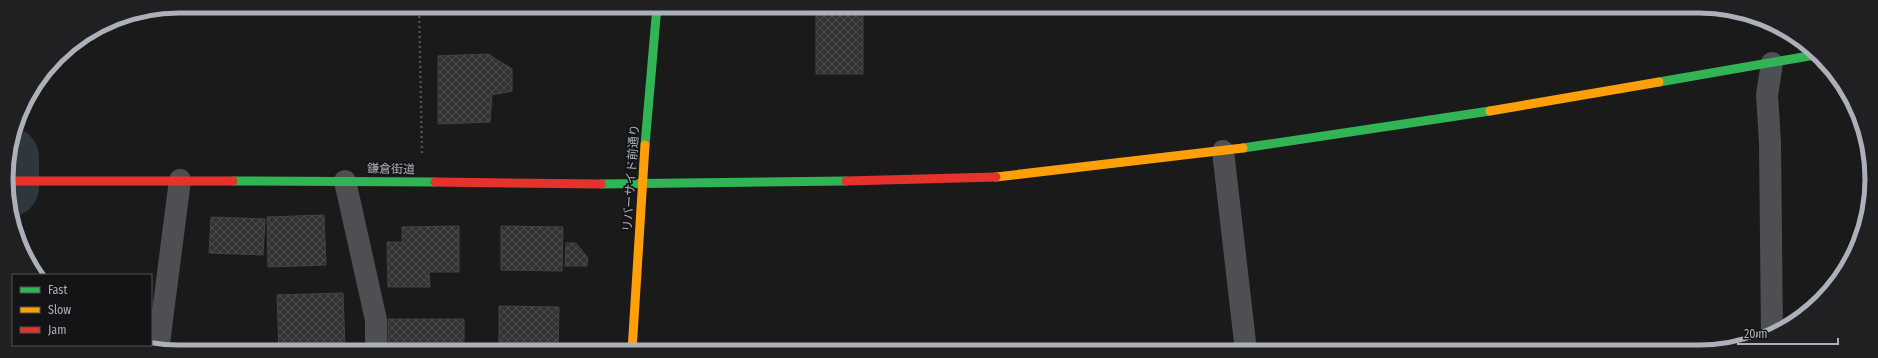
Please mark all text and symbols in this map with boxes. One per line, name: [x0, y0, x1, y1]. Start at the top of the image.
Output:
street label: リバーサイド前通り: [620, 124, 642, 232]
street label: 鎌倉街道: [367, 162, 415, 176]
legend: [12, 274, 152, 346]
text: Fast: [48, 283, 67, 297]
text: Slow: [48, 303, 71, 317]
scale bar: [1738, 320, 1838, 346]
text: Jam: [48, 323, 66, 337]
text: 20 m: [1744, 327, 1768, 341]

